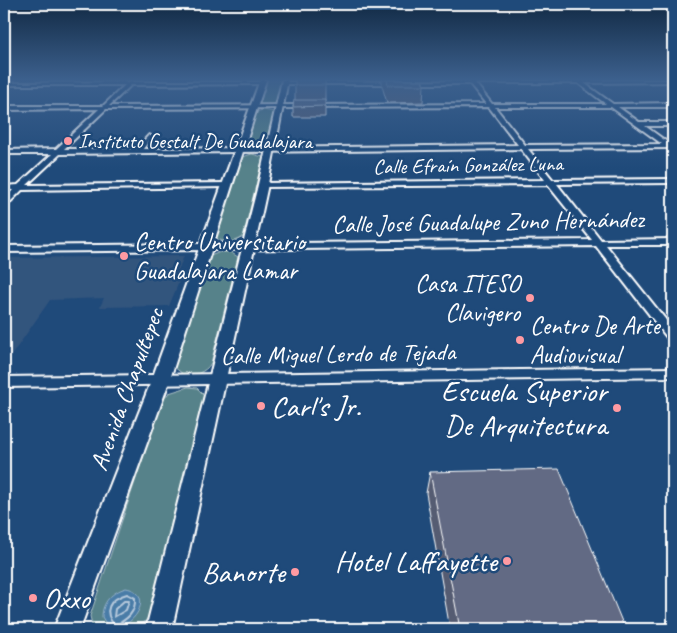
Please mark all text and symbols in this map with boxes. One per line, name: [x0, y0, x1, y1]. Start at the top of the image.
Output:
place label: Instituto Gestalt De Guadalajara: [78, 128, 315, 154]
marker: Instituto Gestalt De Guadalajara: [62, 135, 74, 147]
street label: Calle Efraín González Luna: [373, 150, 565, 180]
street label: Calle José Guadalupe Zuno Hernández: [332, 203, 646, 241]
place label: Centro Universitario Guadalajara Lamar: [134, 226, 308, 287]
marker: Centro Universitario Guadalajara Lamar: [118, 250, 130, 262]
place label: Casa ITESO Clavigero: [415, 268, 523, 329]
marker: Casa ITESO Clavigero: [524, 292, 536, 304]
street label: Avenida Chapultepec: [83, 302, 172, 475]
place label: Centro De Arte Audiovisual: [530, 310, 662, 371]
marker: Centro De Arte Audiovisual: [514, 334, 526, 346]
street label: Calle Miguel Lerdo de Tejada: [220, 336, 458, 372]
place label: Escuela Superior De Arquitectura: [441, 372, 610, 444]
place label: Carl's Jr.: [271, 387, 361, 425]
marker: Carl's Jr.: [255, 400, 267, 412]
marker: Escuela Superior De Arquitectura: [611, 402, 623, 414]
place label: Hotel Laffayette: [335, 542, 499, 580]
place label: Banorte: [202, 553, 287, 591]
marker: Hotel Laffayette: [501, 555, 513, 567]
marker: Banorte: [289, 566, 301, 578]
place label: Oxxo: [43, 579, 91, 617]
marker: Oxxo: [27, 592, 39, 604]

